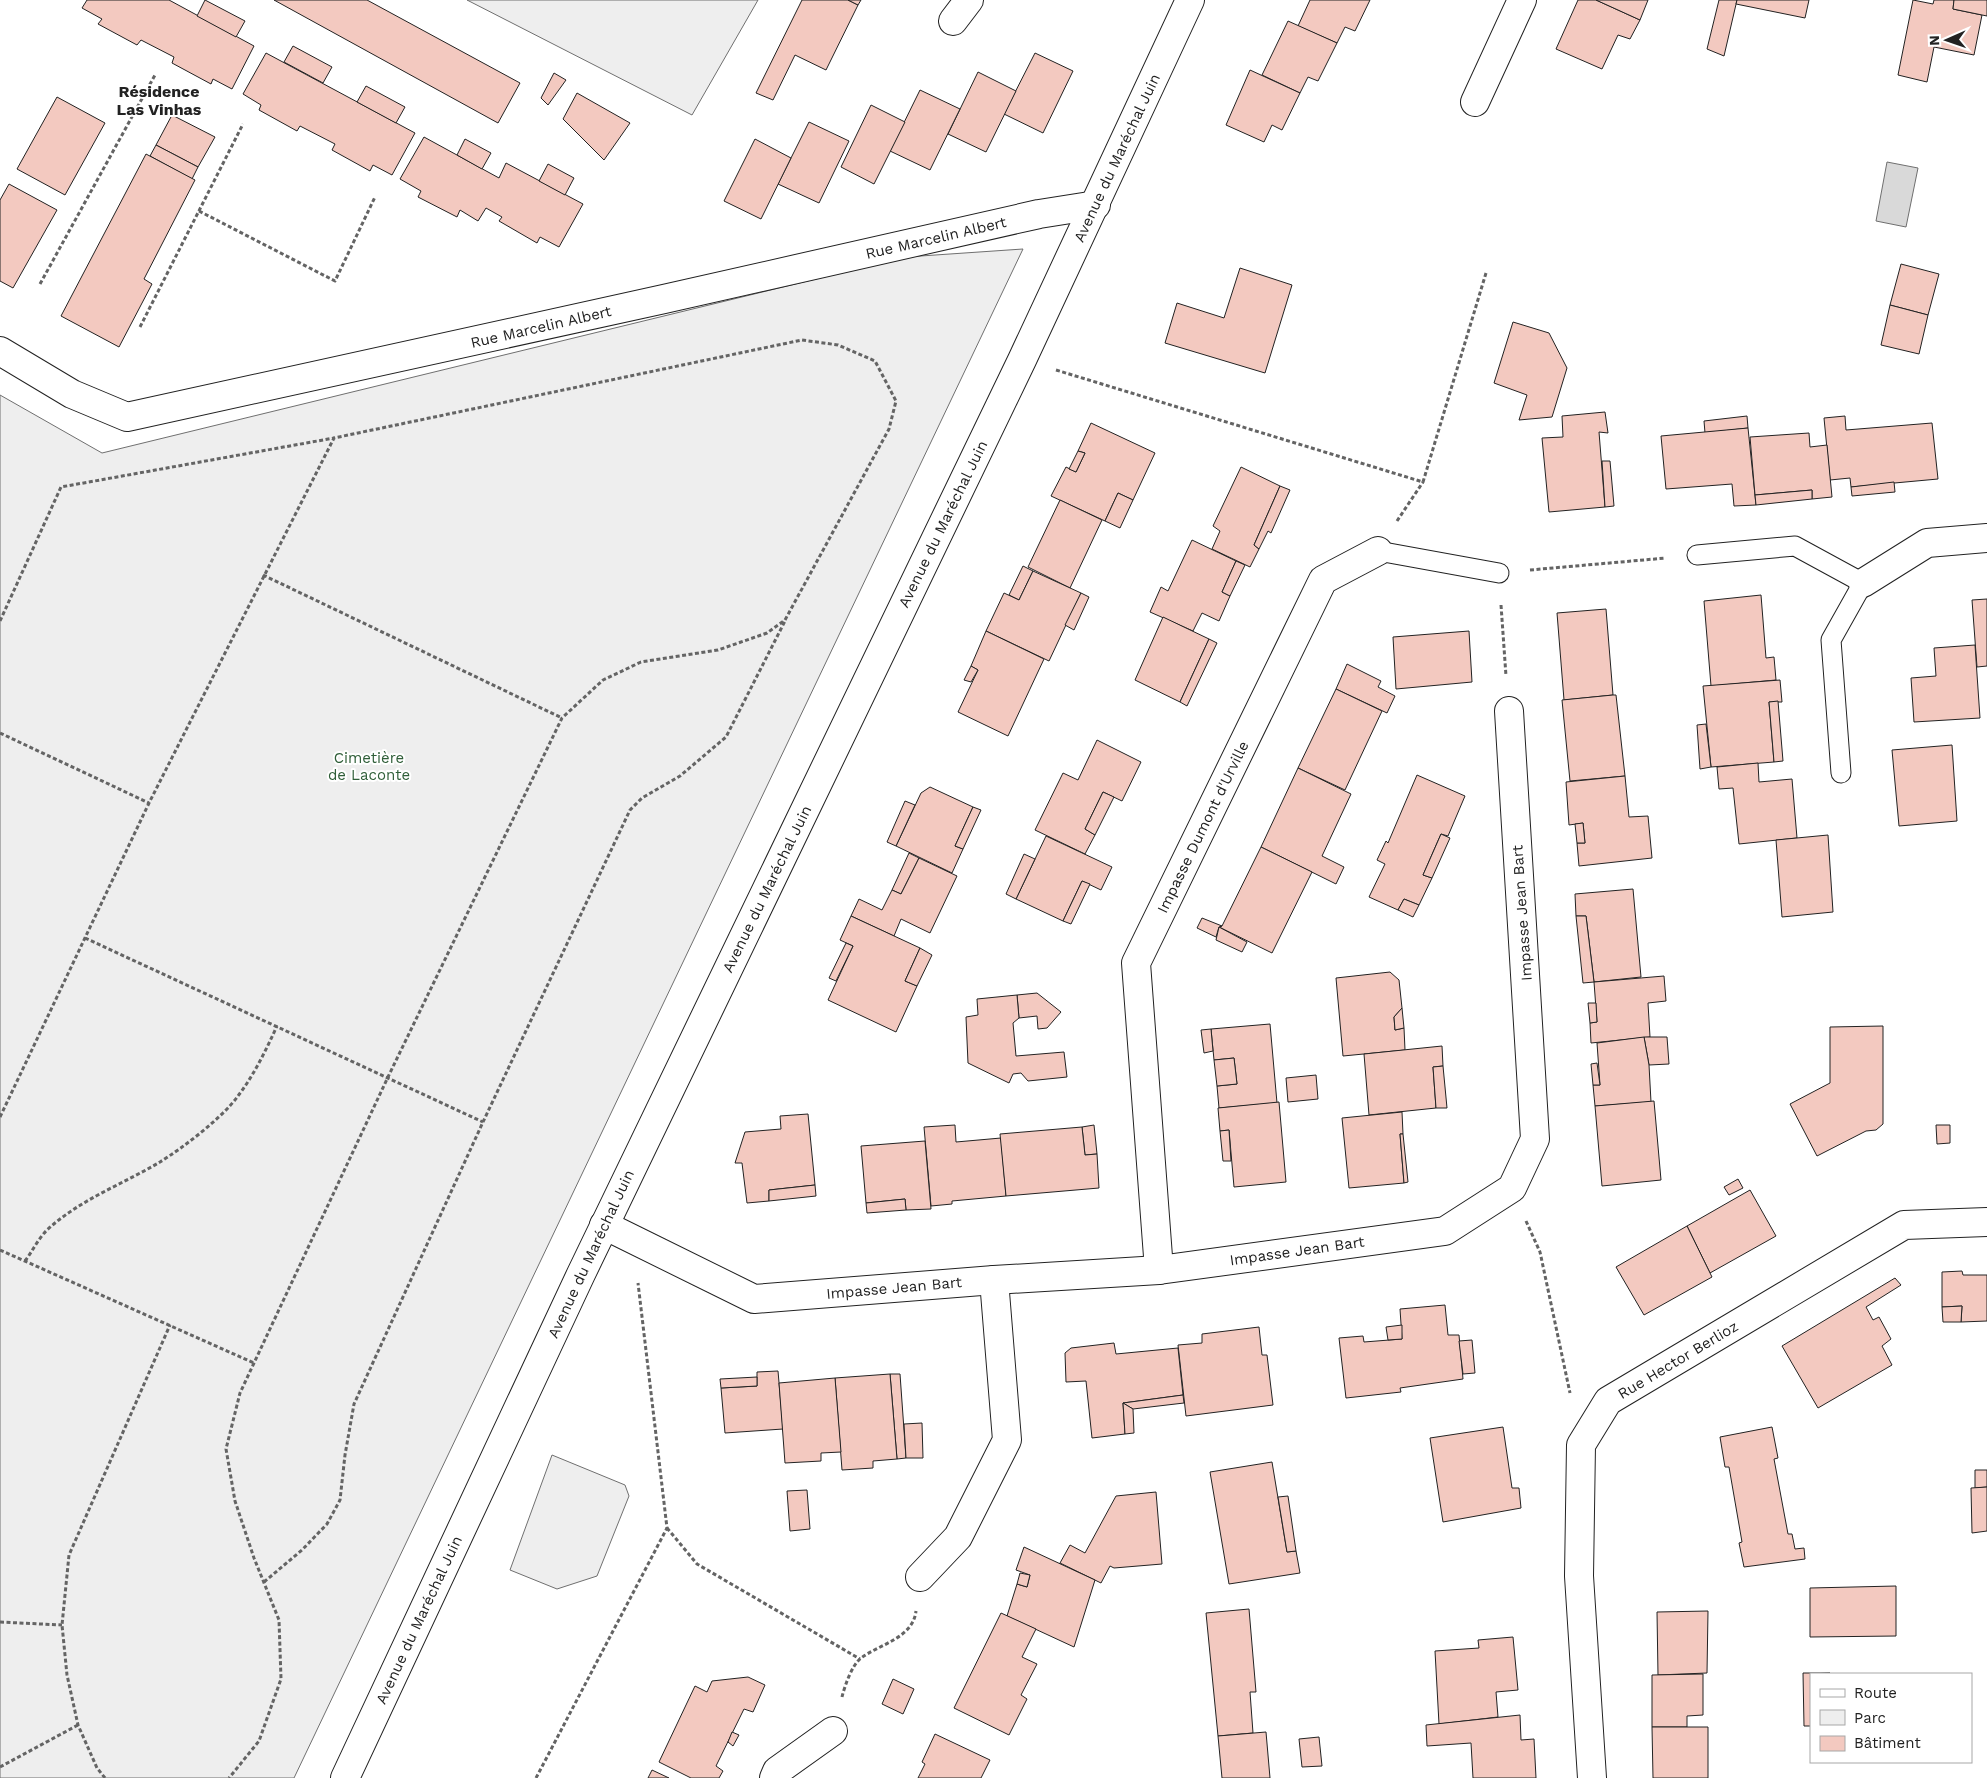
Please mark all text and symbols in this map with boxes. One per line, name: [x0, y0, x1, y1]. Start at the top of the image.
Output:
north arrow: [1922, 15, 1972, 65]
text: N: [1926, 35, 1942, 46]
street label: Avenue du Maréchal Juin: [1070, 71, 1164, 245]
district label: Résidence Las Vinhas: [117, 82, 202, 119]
street label: Rue Marcelin Albert: [864, 213, 1009, 263]
street label: Rue Marcelin Albert: [469, 302, 614, 352]
street label: Avenue du Maréchal Juin: [895, 438, 991, 610]
street label: Impasse Dumont d'Urville: [1153, 738, 1253, 916]
park label: Cimetière de Laconte: [328, 749, 410, 784]
street label: Avenue du Maréchal Juin: [719, 803, 815, 975]
street label: Impasse Jean Bart: [1508, 844, 1536, 981]
street label: Avenue du Maréchal Juin: [544, 1167, 638, 1341]
street label: Impasse Jean Bart: [1228, 1233, 1366, 1269]
street label: Impasse Jean Bart: [826, 1273, 963, 1303]
street label: Rue Hector Berlioz: [1615, 1317, 1741, 1403]
street label: Avenue du Maréchal Juin: [372, 1533, 466, 1707]
legend: [1810, 1673, 1972, 1763]
text: Route: [1854, 1684, 1897, 1702]
text: Parc: [1854, 1709, 1886, 1727]
text: Bâtiment: [1854, 1734, 1921, 1752]

